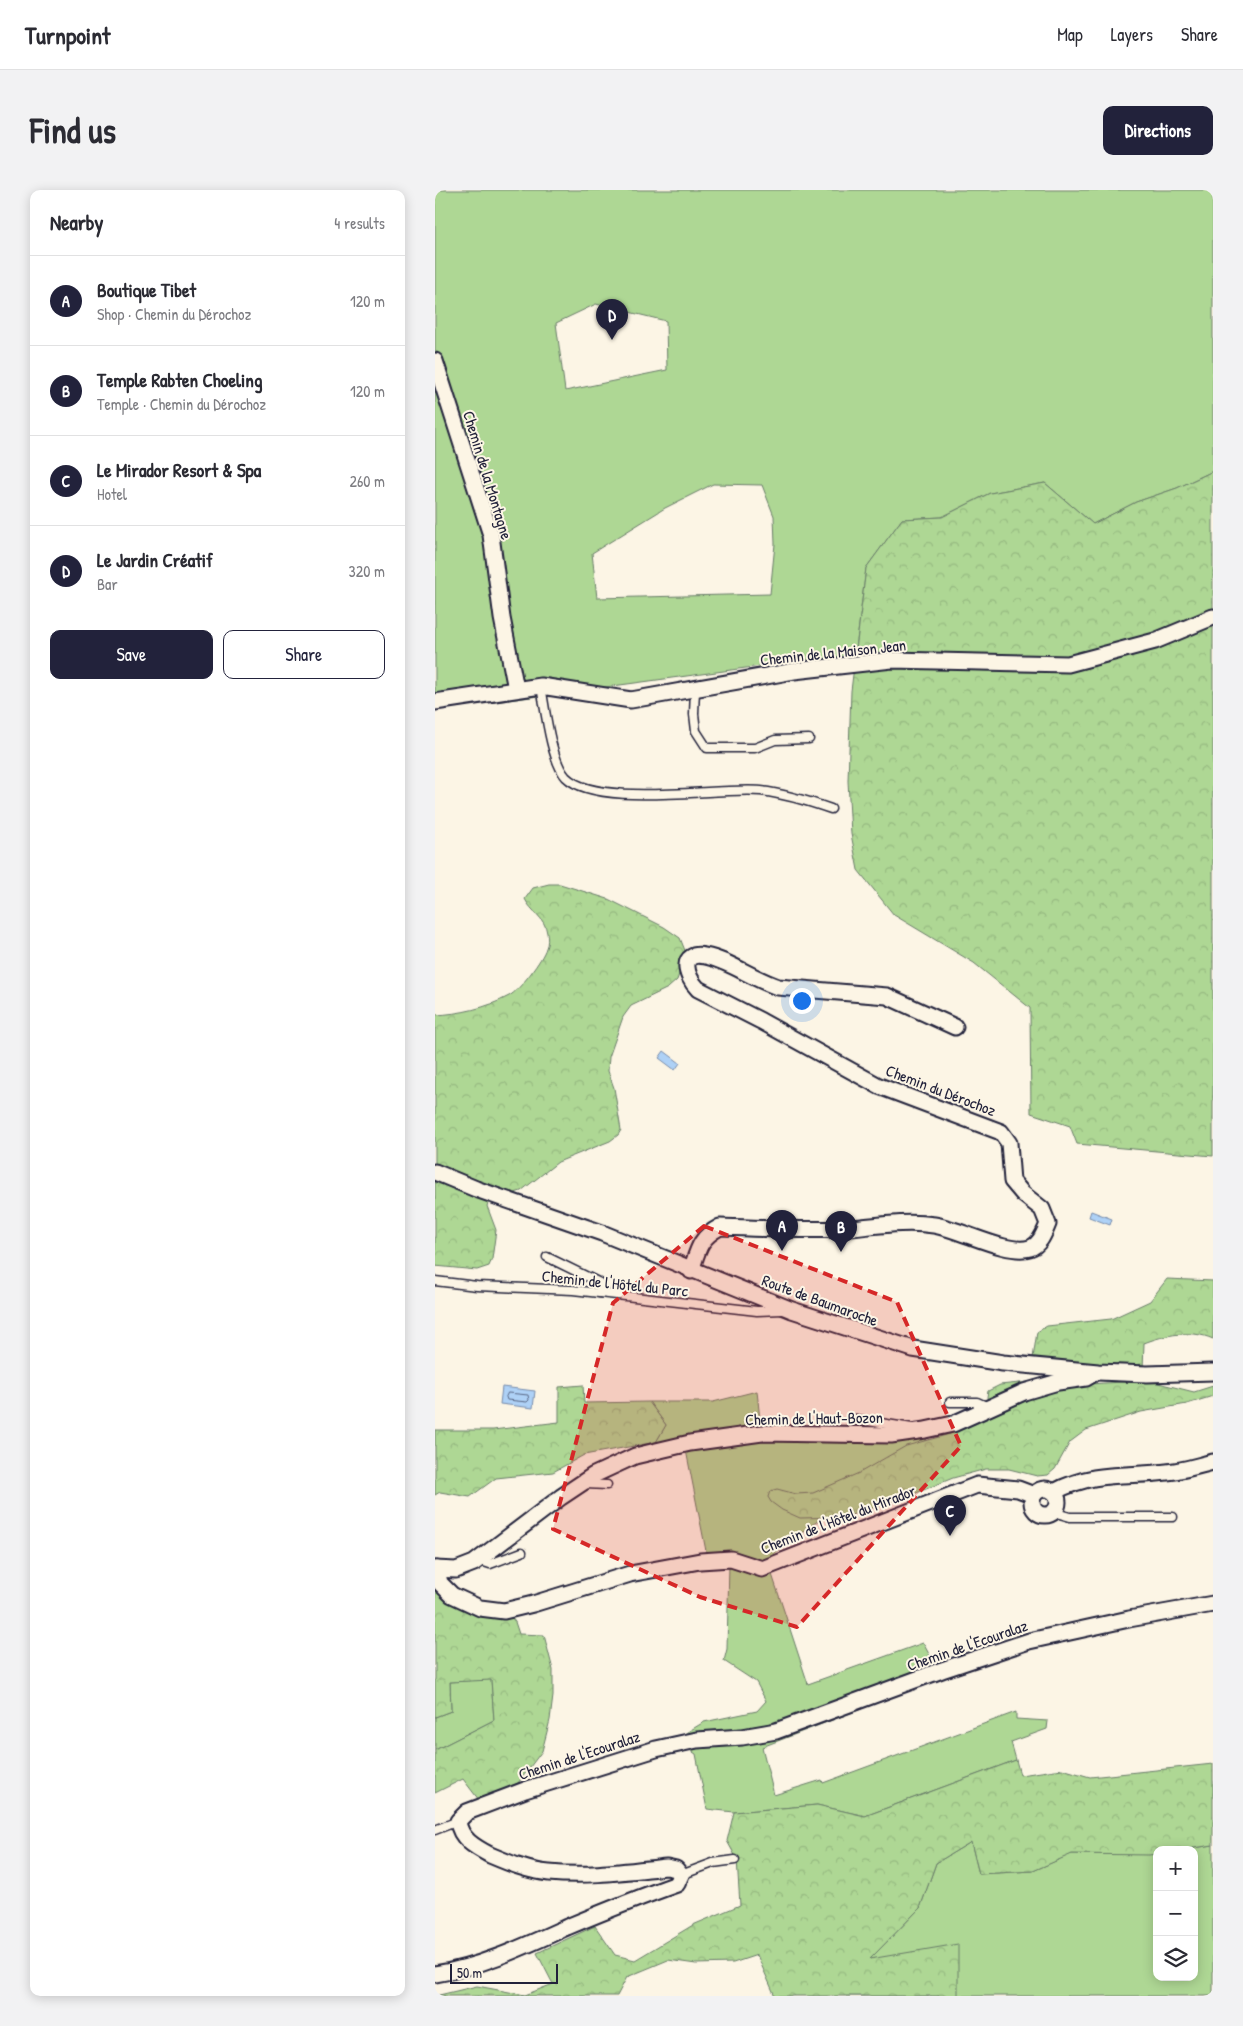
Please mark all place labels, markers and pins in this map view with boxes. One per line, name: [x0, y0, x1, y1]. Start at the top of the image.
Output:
pin: D: [596, 299, 628, 340]
pin: A: [766, 1210, 798, 1251]
pin: B: [825, 1211, 857, 1252]
pin: C: [934, 1495, 966, 1536]

